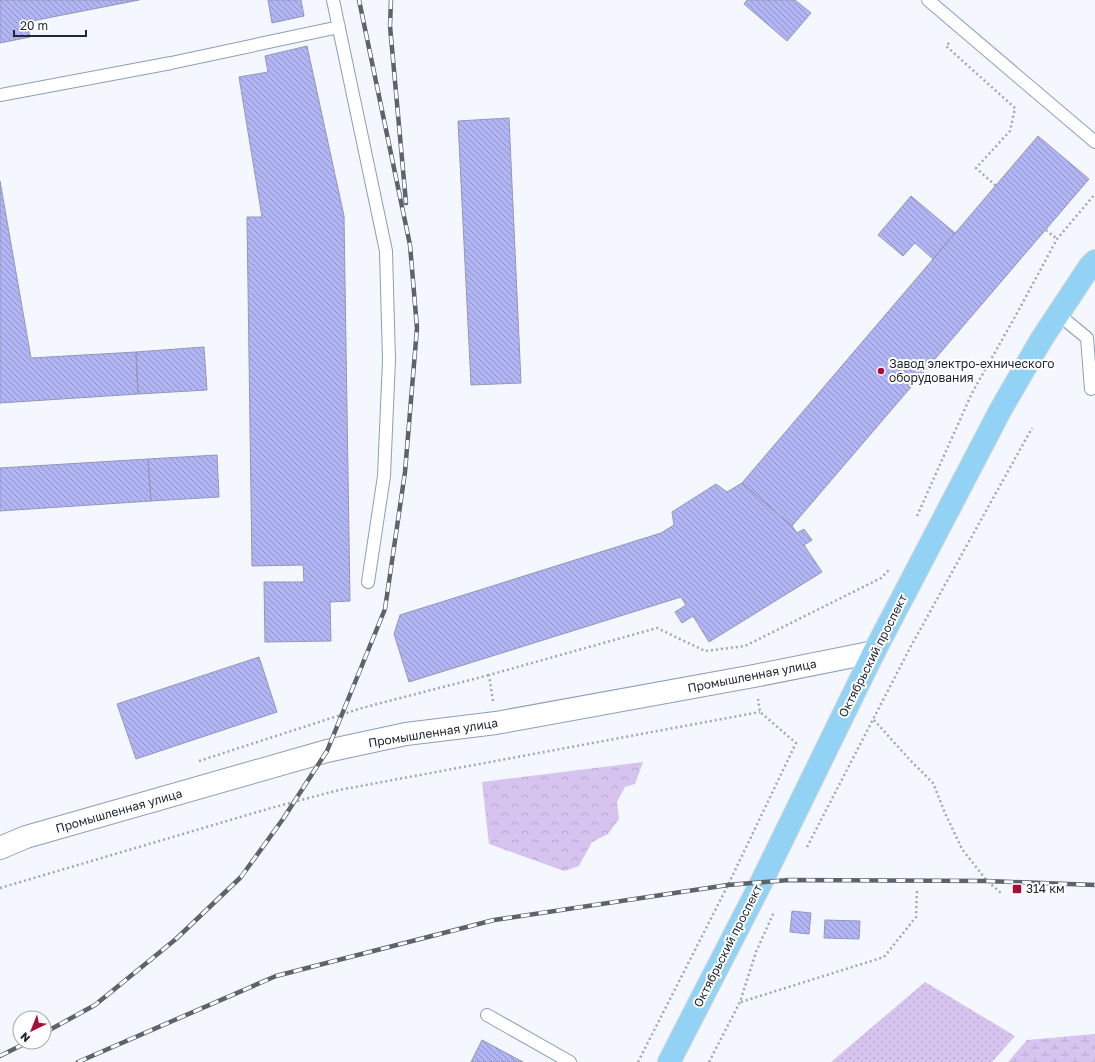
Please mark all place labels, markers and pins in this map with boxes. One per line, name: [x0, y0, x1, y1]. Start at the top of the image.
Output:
place label: Завод электро-ехнического оборудования: [889, 356, 1054, 385]
marker: Завод электро-ехнического оборудования: [876, 366, 886, 376]
place label: 314 км: [1026, 881, 1065, 896]
marker: 314 км: [1011, 883, 1023, 895]

